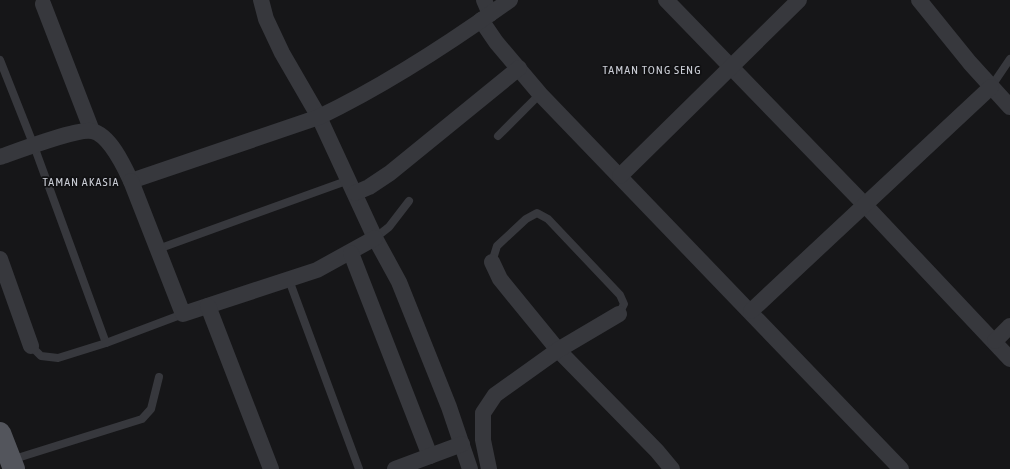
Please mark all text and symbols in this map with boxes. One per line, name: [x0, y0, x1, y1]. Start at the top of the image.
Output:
district label: TAMAN TONG SENG: [602, 63, 702, 77]
district label: TAMAN AKASIA: [43, 175, 119, 189]

